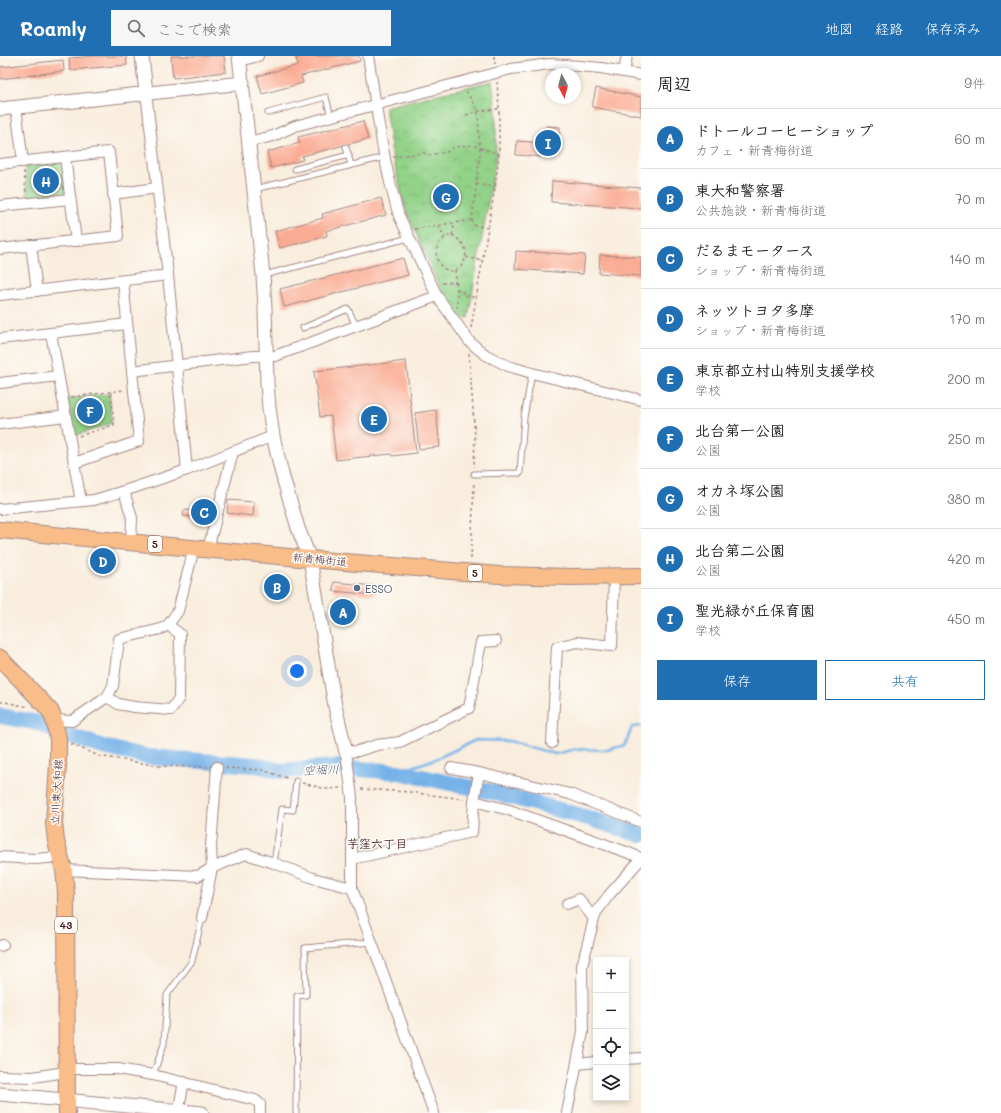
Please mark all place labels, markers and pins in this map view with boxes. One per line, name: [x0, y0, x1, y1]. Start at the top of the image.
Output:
pin: I: [535, 128, 561, 158]
pin: H: [33, 166, 59, 196]
pin: G: [433, 182, 459, 212]
pin: F: [77, 396, 103, 426]
pin: E: [361, 404, 387, 434]
pin: C: [191, 497, 217, 527]
pin: D: [90, 546, 116, 576]
pin: B: [264, 572, 290, 602]
place label: ESSO: [365, 581, 393, 596]
marker: ESSO: [352, 583, 362, 593]
pin: A: [330, 597, 356, 627]

